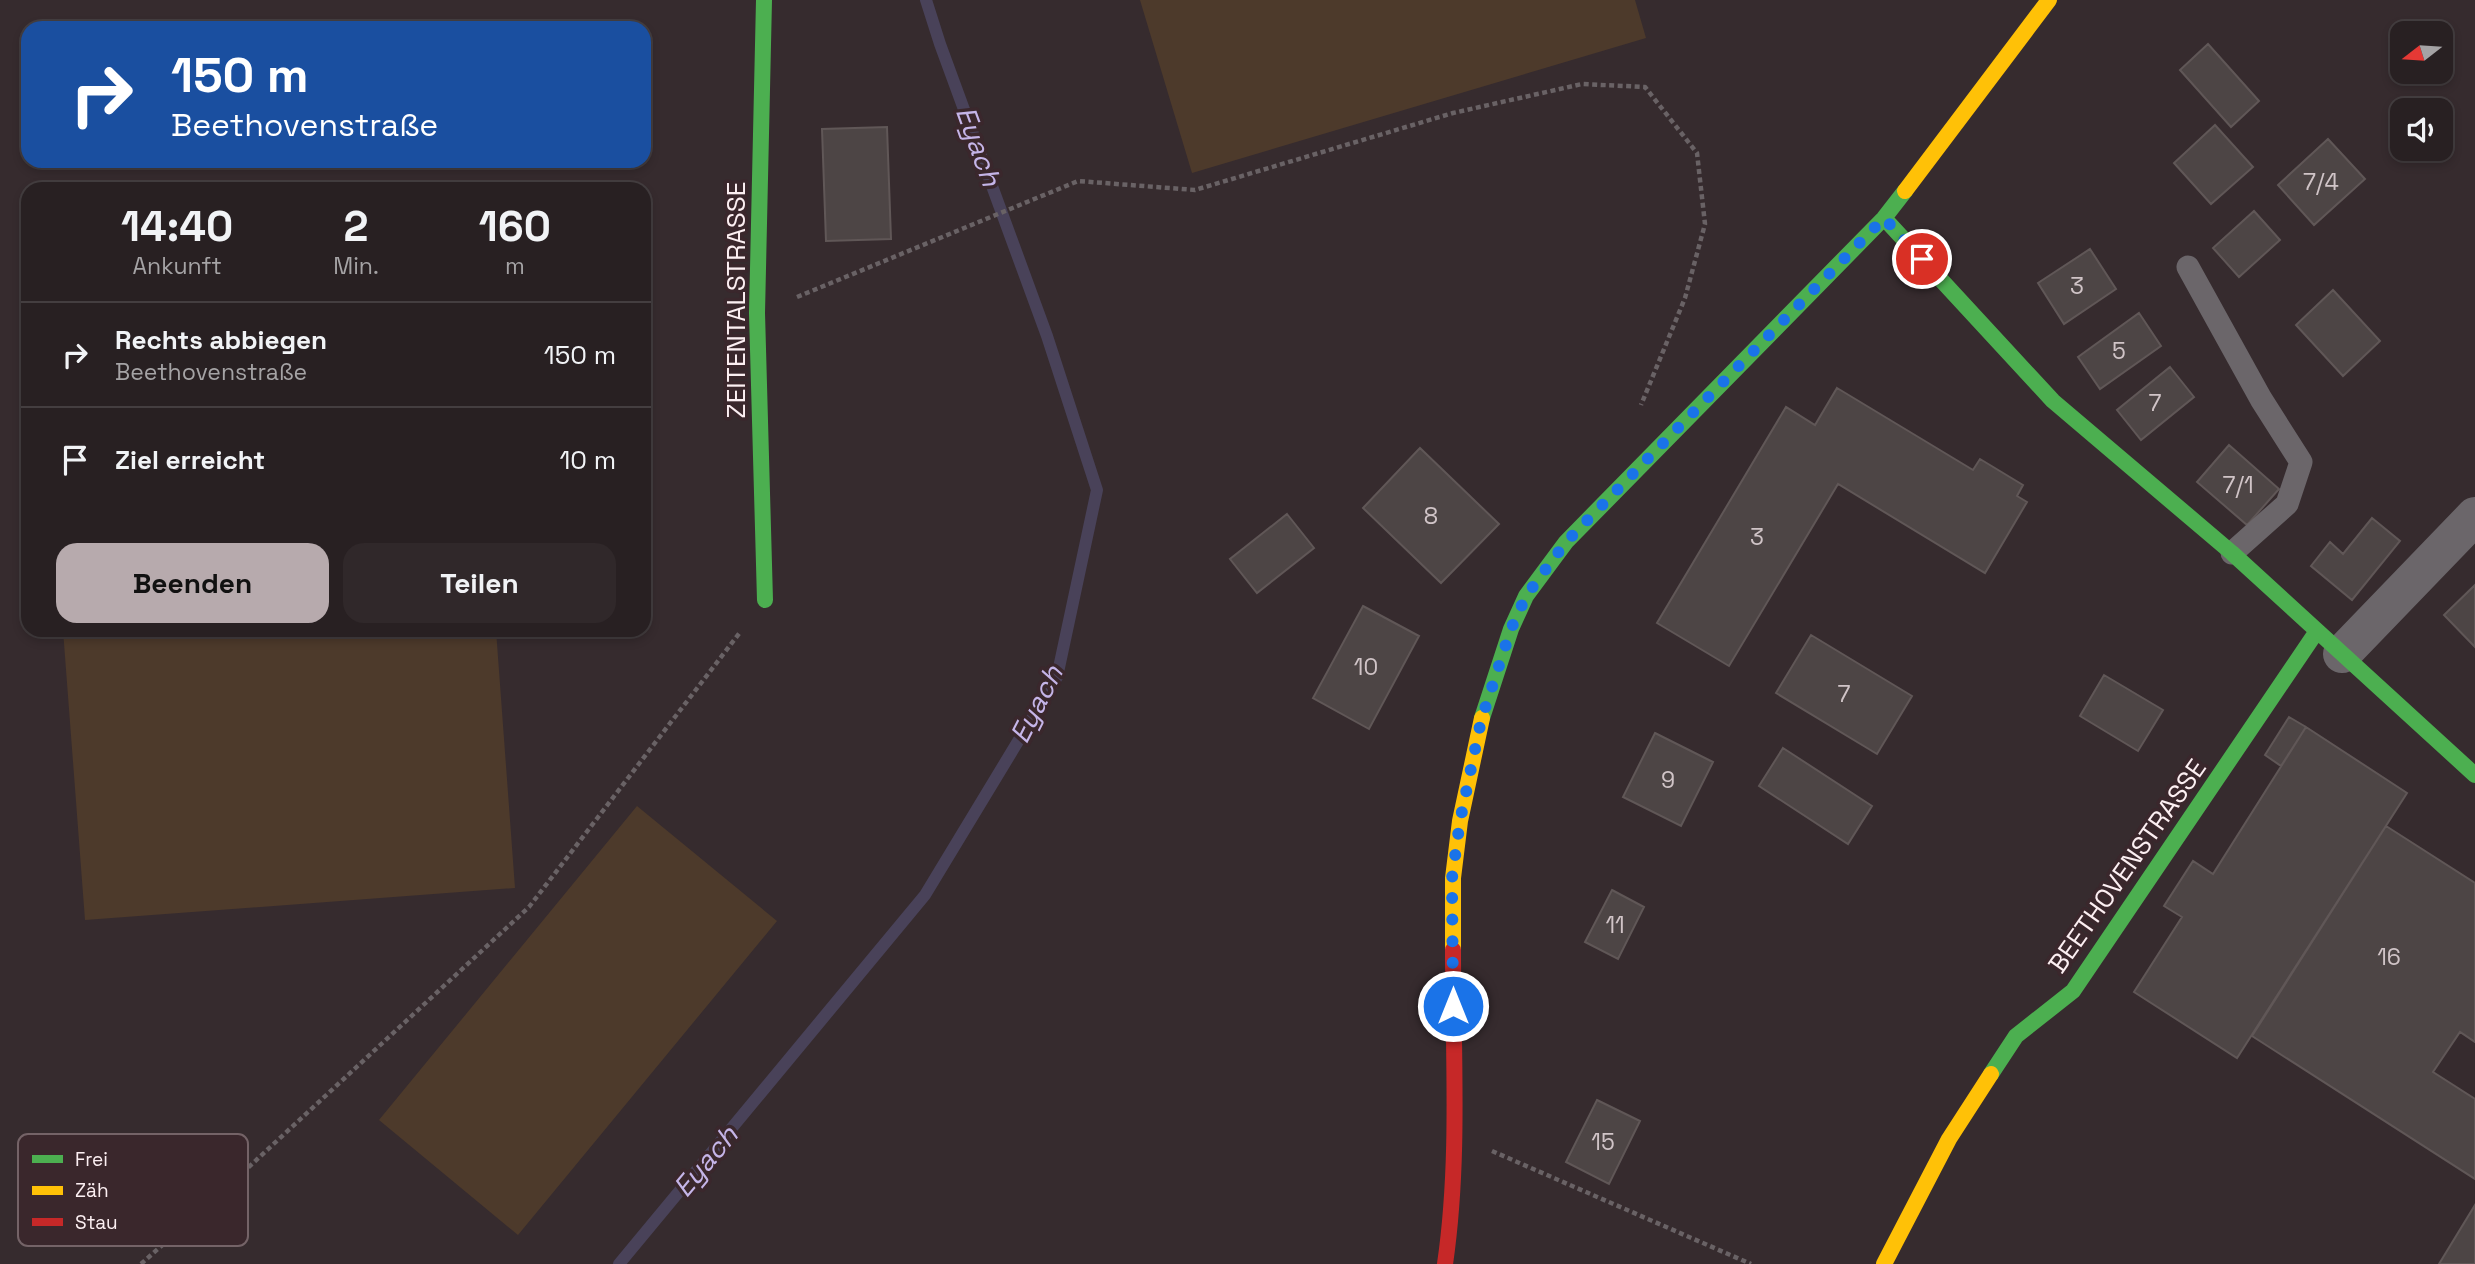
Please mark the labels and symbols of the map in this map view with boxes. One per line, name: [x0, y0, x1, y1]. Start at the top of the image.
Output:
north arrow: [2390, 21, 2454, 84]
water label: Eyach: [948, 101, 1010, 192]
house number: 7/4: [2303, 167, 2339, 197]
street label: ZEITENTALSTRASSE: [719, 182, 753, 418]
pin: [1892, 229, 1952, 289]
house number: 3: [2070, 271, 2084, 301]
house number: 5: [2112, 336, 2126, 366]
house number: 7: [2149, 388, 2162, 418]
house number: 7/1: [2222, 470, 2254, 500]
house number: 8: [1424, 501, 1438, 531]
house number: 3: [1750, 522, 1764, 552]
house number: 10: [1354, 652, 1378, 682]
water label: Eyach: [1001, 658, 1071, 749]
house number: 7: [1838, 679, 1851, 709]
street label: BEETHOVENSTRASSE: [2040, 752, 2214, 980]
house number: 9: [1661, 765, 1675, 795]
house number: 11: [1605, 910, 1625, 940]
house number: 16: [2377, 942, 2401, 972]
position arrow: [1416, 969, 1490, 1043]
water label: Eyach: [665, 1117, 746, 1204]
house number: 15: [1591, 1127, 1615, 1157]
legend: [18, 1134, 248, 1246]
text: Frei: [75, 1147, 108, 1172]
text: Zäh: [75, 1178, 109, 1203]
text: Stau: [75, 1210, 118, 1235]

